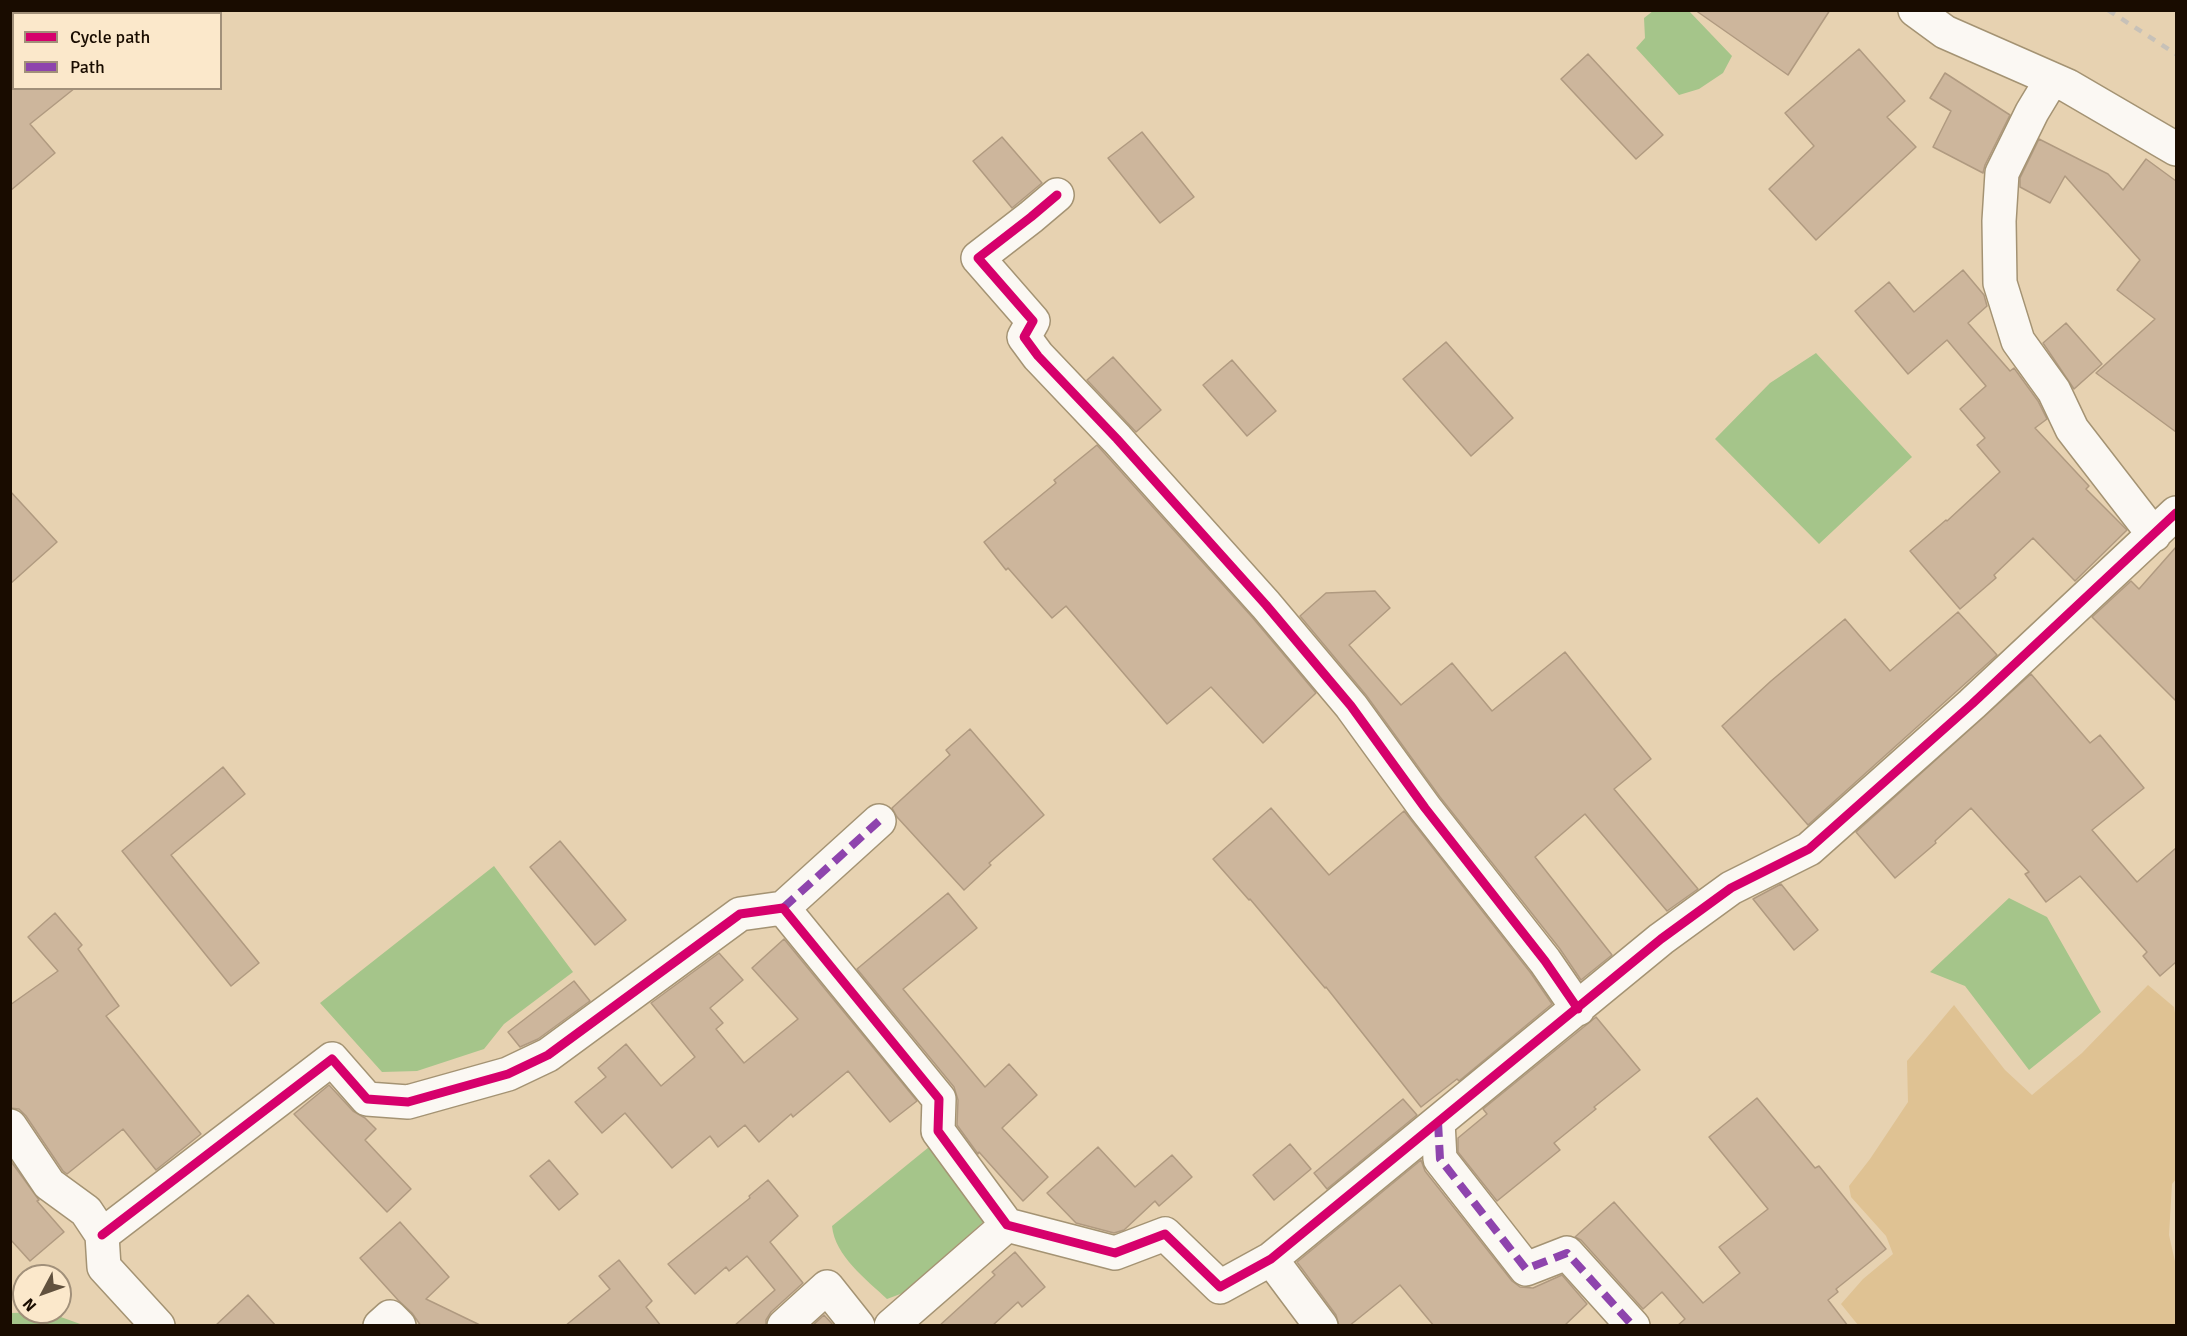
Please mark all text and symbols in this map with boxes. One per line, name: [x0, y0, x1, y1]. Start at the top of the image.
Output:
legend: [12, 12, 222, 90]
text: Cycle path: [70, 26, 150, 48]
text: Path: [70, 56, 105, 78]
north arrow: [12, 1264, 72, 1324]
text: N: [19, 1294, 41, 1315]

